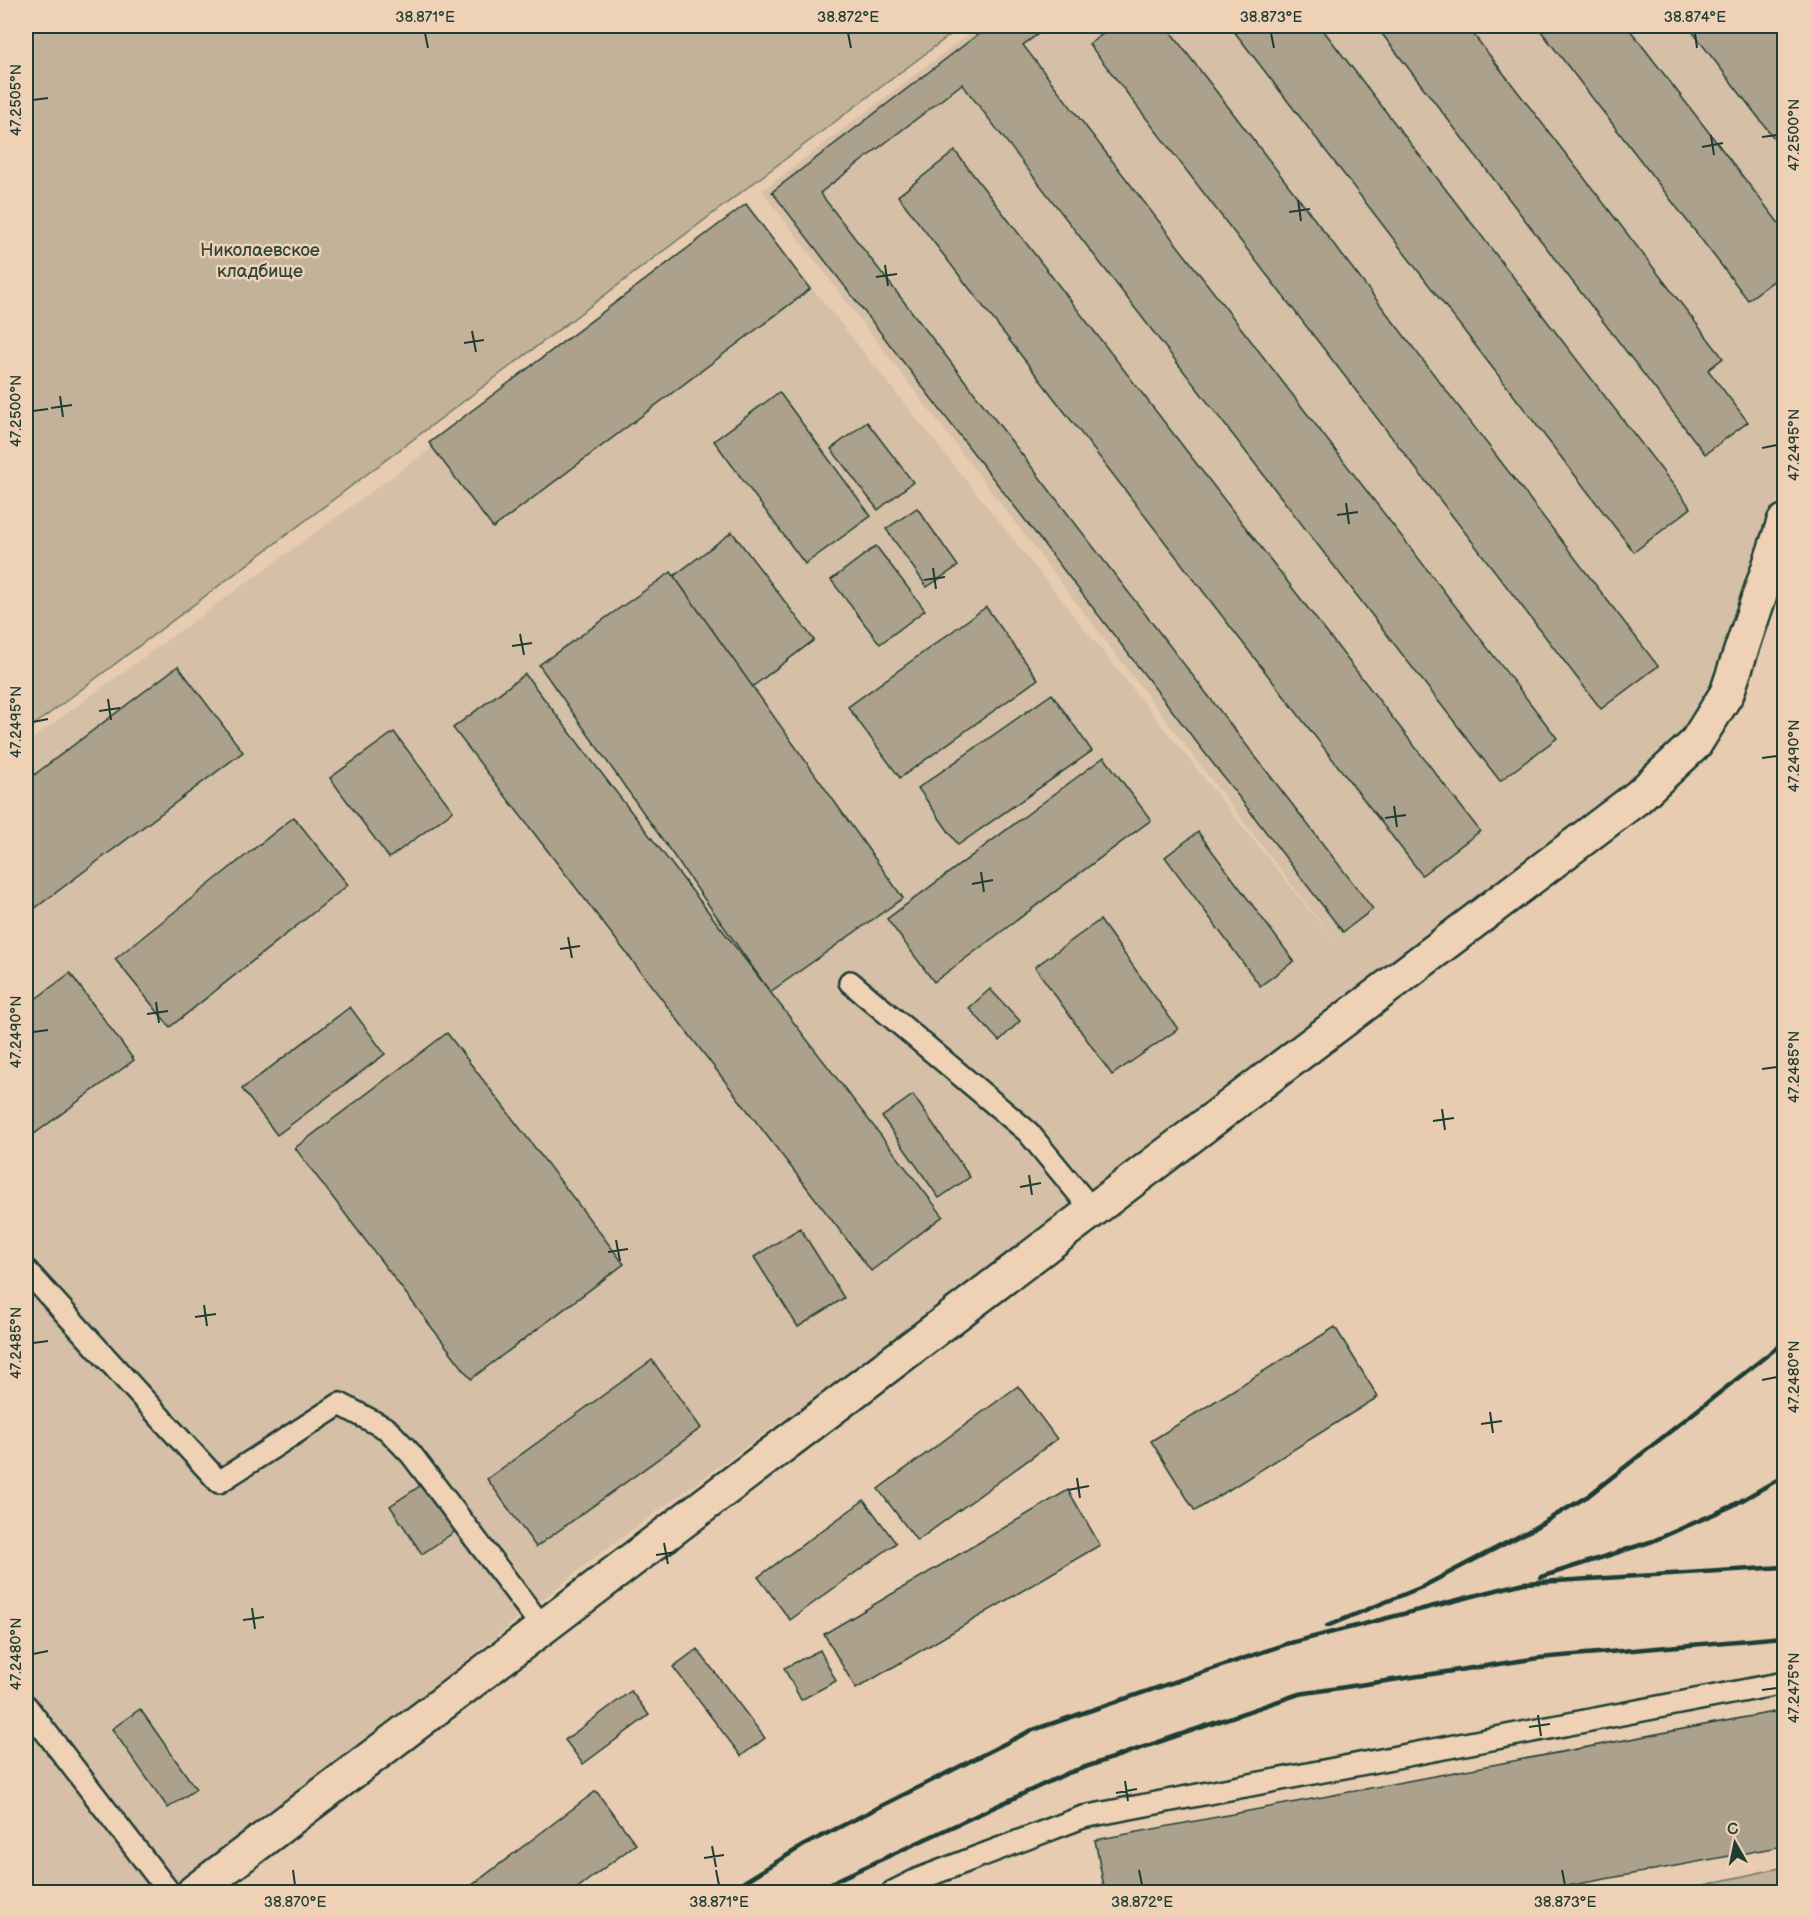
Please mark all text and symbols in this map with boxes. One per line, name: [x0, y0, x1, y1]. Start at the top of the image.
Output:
text: 38.871°E: [395, 8, 455, 27]
text: 38.872°E: [817, 8, 879, 27]
text: 38.873°E: [1240, 8, 1302, 27]
text: 38.874°E: [1664, 8, 1726, 27]
text: 47.2505°N: [7, 64, 26, 136]
text: 47.2500°N: [1785, 99, 1804, 171]
park label: Николаевское кладбище: [200, 240, 320, 282]
text: 47.2500°N: [7, 375, 26, 447]
text: 47.2495°N: [1785, 409, 1804, 481]
text: 47.2495°N: [7, 686, 26, 758]
text: 47.2490°N: [1785, 720, 1804, 792]
text: 47.2490°N: [7, 996, 26, 1068]
text: 47.2485°N: [1785, 1031, 1804, 1103]
text: 47.2485°N: [7, 1307, 26, 1379]
text: 47.2480°N: [1785, 1341, 1804, 1413]
text: 47.2480°N: [7, 1618, 26, 1690]
text: 47.2475°N: [1785, 1652, 1804, 1724]
north arrow: [1705, 1813, 1765, 1873]
text: С: [1726, 1819, 1740, 1840]
text: 38.870°E: [264, 1893, 326, 1912]
text: 38.871°E: [689, 1893, 749, 1912]
text: 38.872°E: [1111, 1893, 1173, 1912]
text: 38.873°E: [1534, 1893, 1596, 1912]

